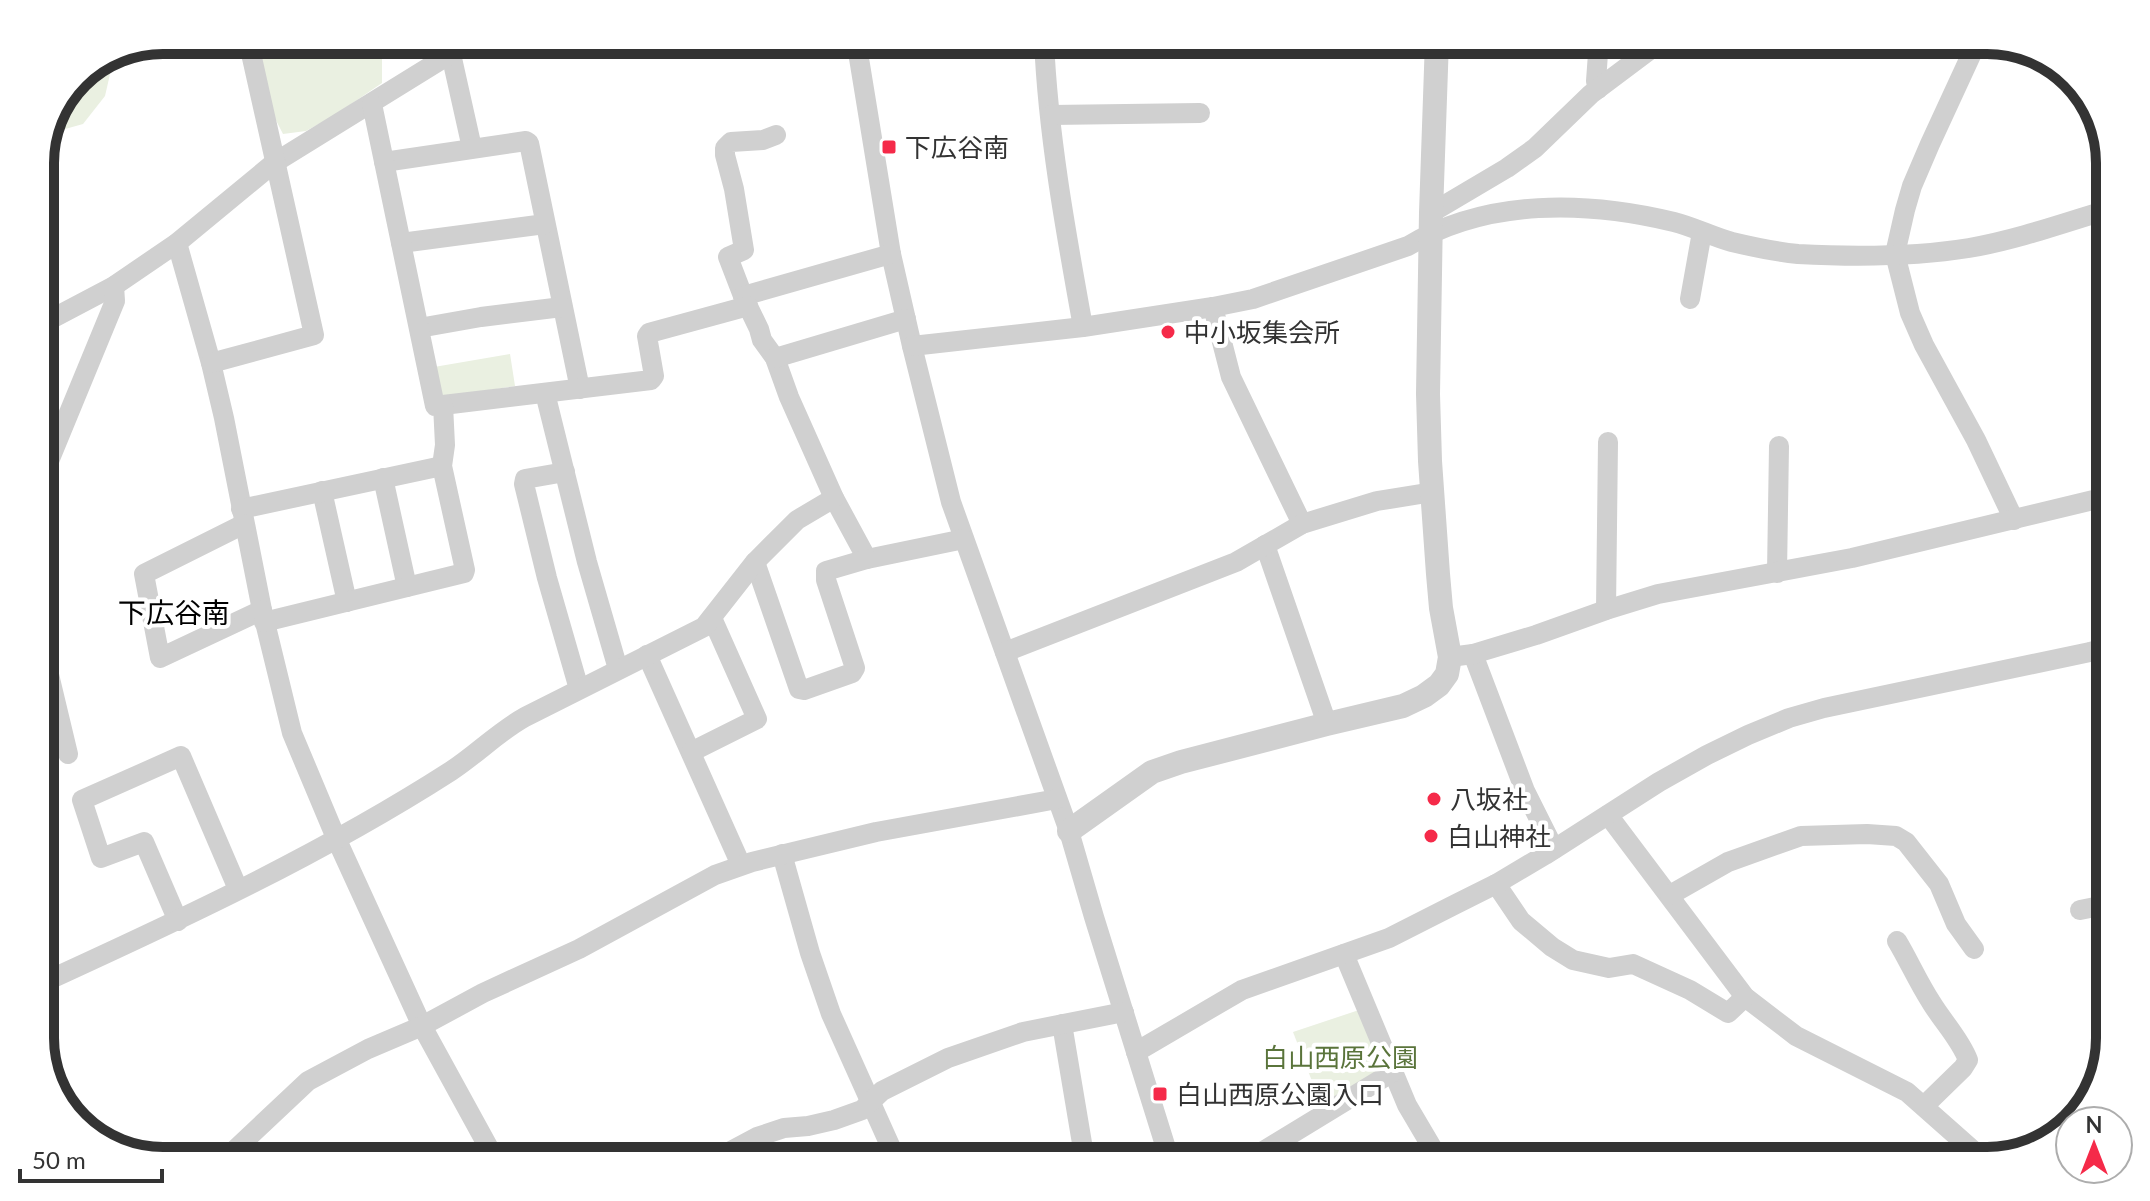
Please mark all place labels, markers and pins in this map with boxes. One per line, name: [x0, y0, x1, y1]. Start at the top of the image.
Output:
place label: 下広谷南: [905, 131, 1009, 163]
marker: 下広谷南: [880, 138, 898, 156]
place label: 中小坂集会所: [1184, 316, 1340, 348]
marker: 中小坂集会所: [1159, 323, 1177, 341]
place label: 八坂社: [1450, 783, 1528, 815]
marker: 八坂社: [1425, 790, 1443, 808]
place label: 白山神社: [1447, 820, 1551, 852]
marker: 白山神社: [1422, 827, 1440, 845]
place label: 白山西原公園入口: [1176, 1078, 1384, 1110]
marker: 白山西原公園入口: [1151, 1085, 1169, 1103]

